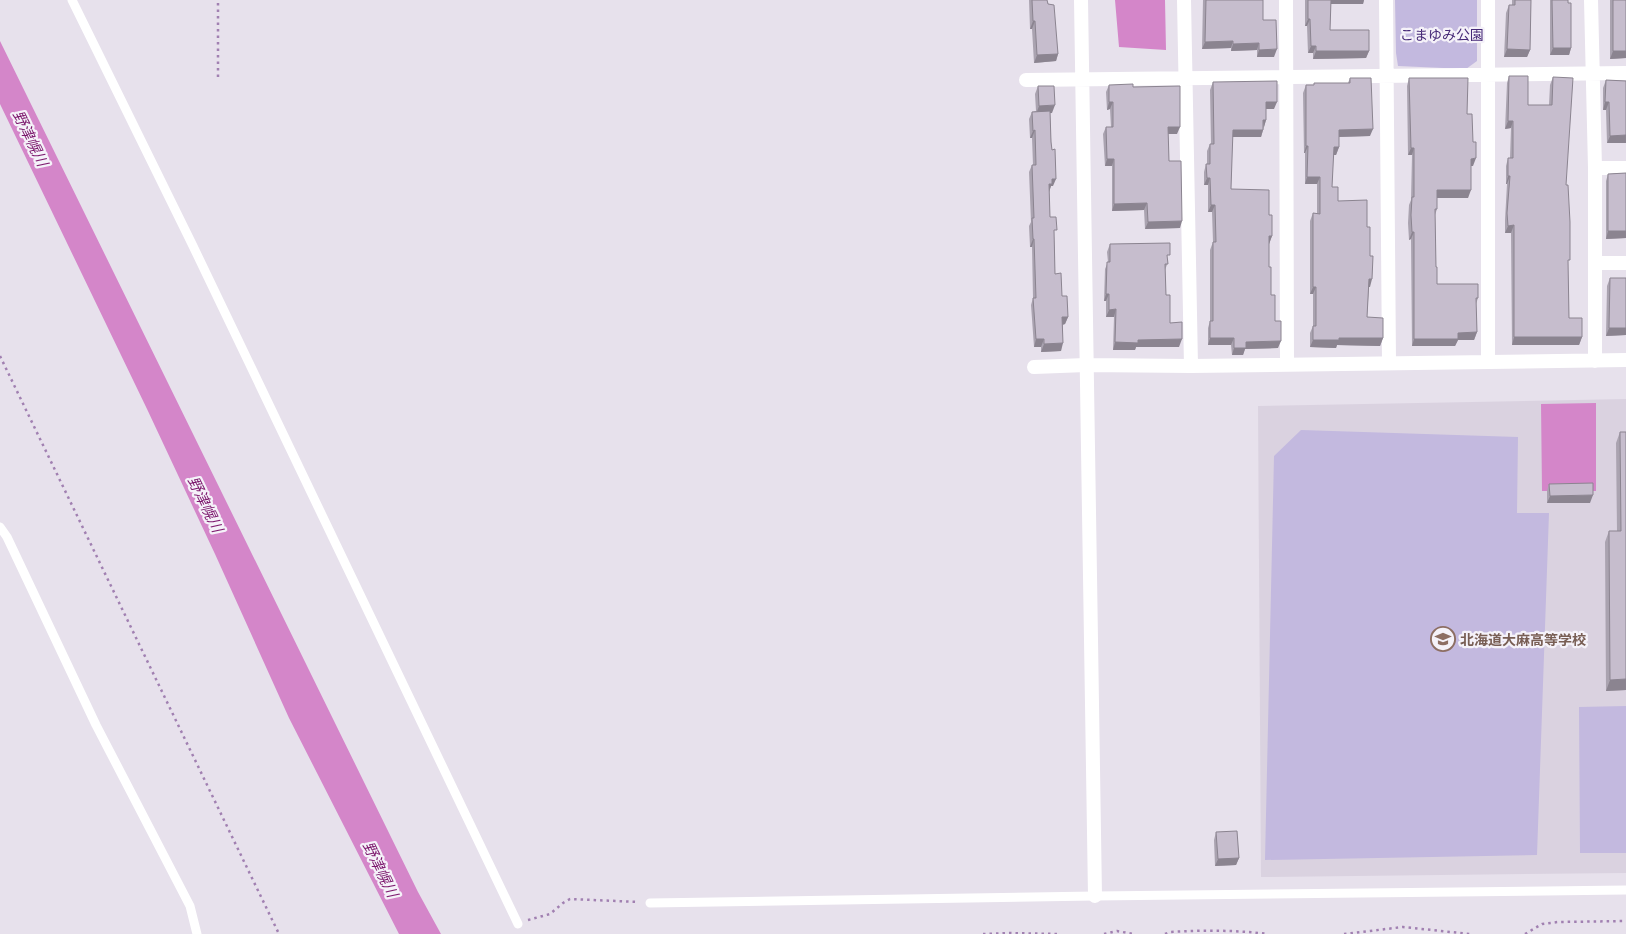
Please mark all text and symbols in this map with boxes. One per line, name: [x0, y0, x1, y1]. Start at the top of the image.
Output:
park label: こまゆみ公園: [1400, 26, 1484, 43]
water label: 野津幌川: [10, 107, 53, 171]
water label: 野津幌川: [185, 473, 228, 537]
school or university icon: 北海道大麻高等学校: [1430, 626, 1456, 652]
place label: 北海道大麻高等学校: [1460, 631, 1586, 648]
water label: 野津幌川: [360, 838, 403, 902]

